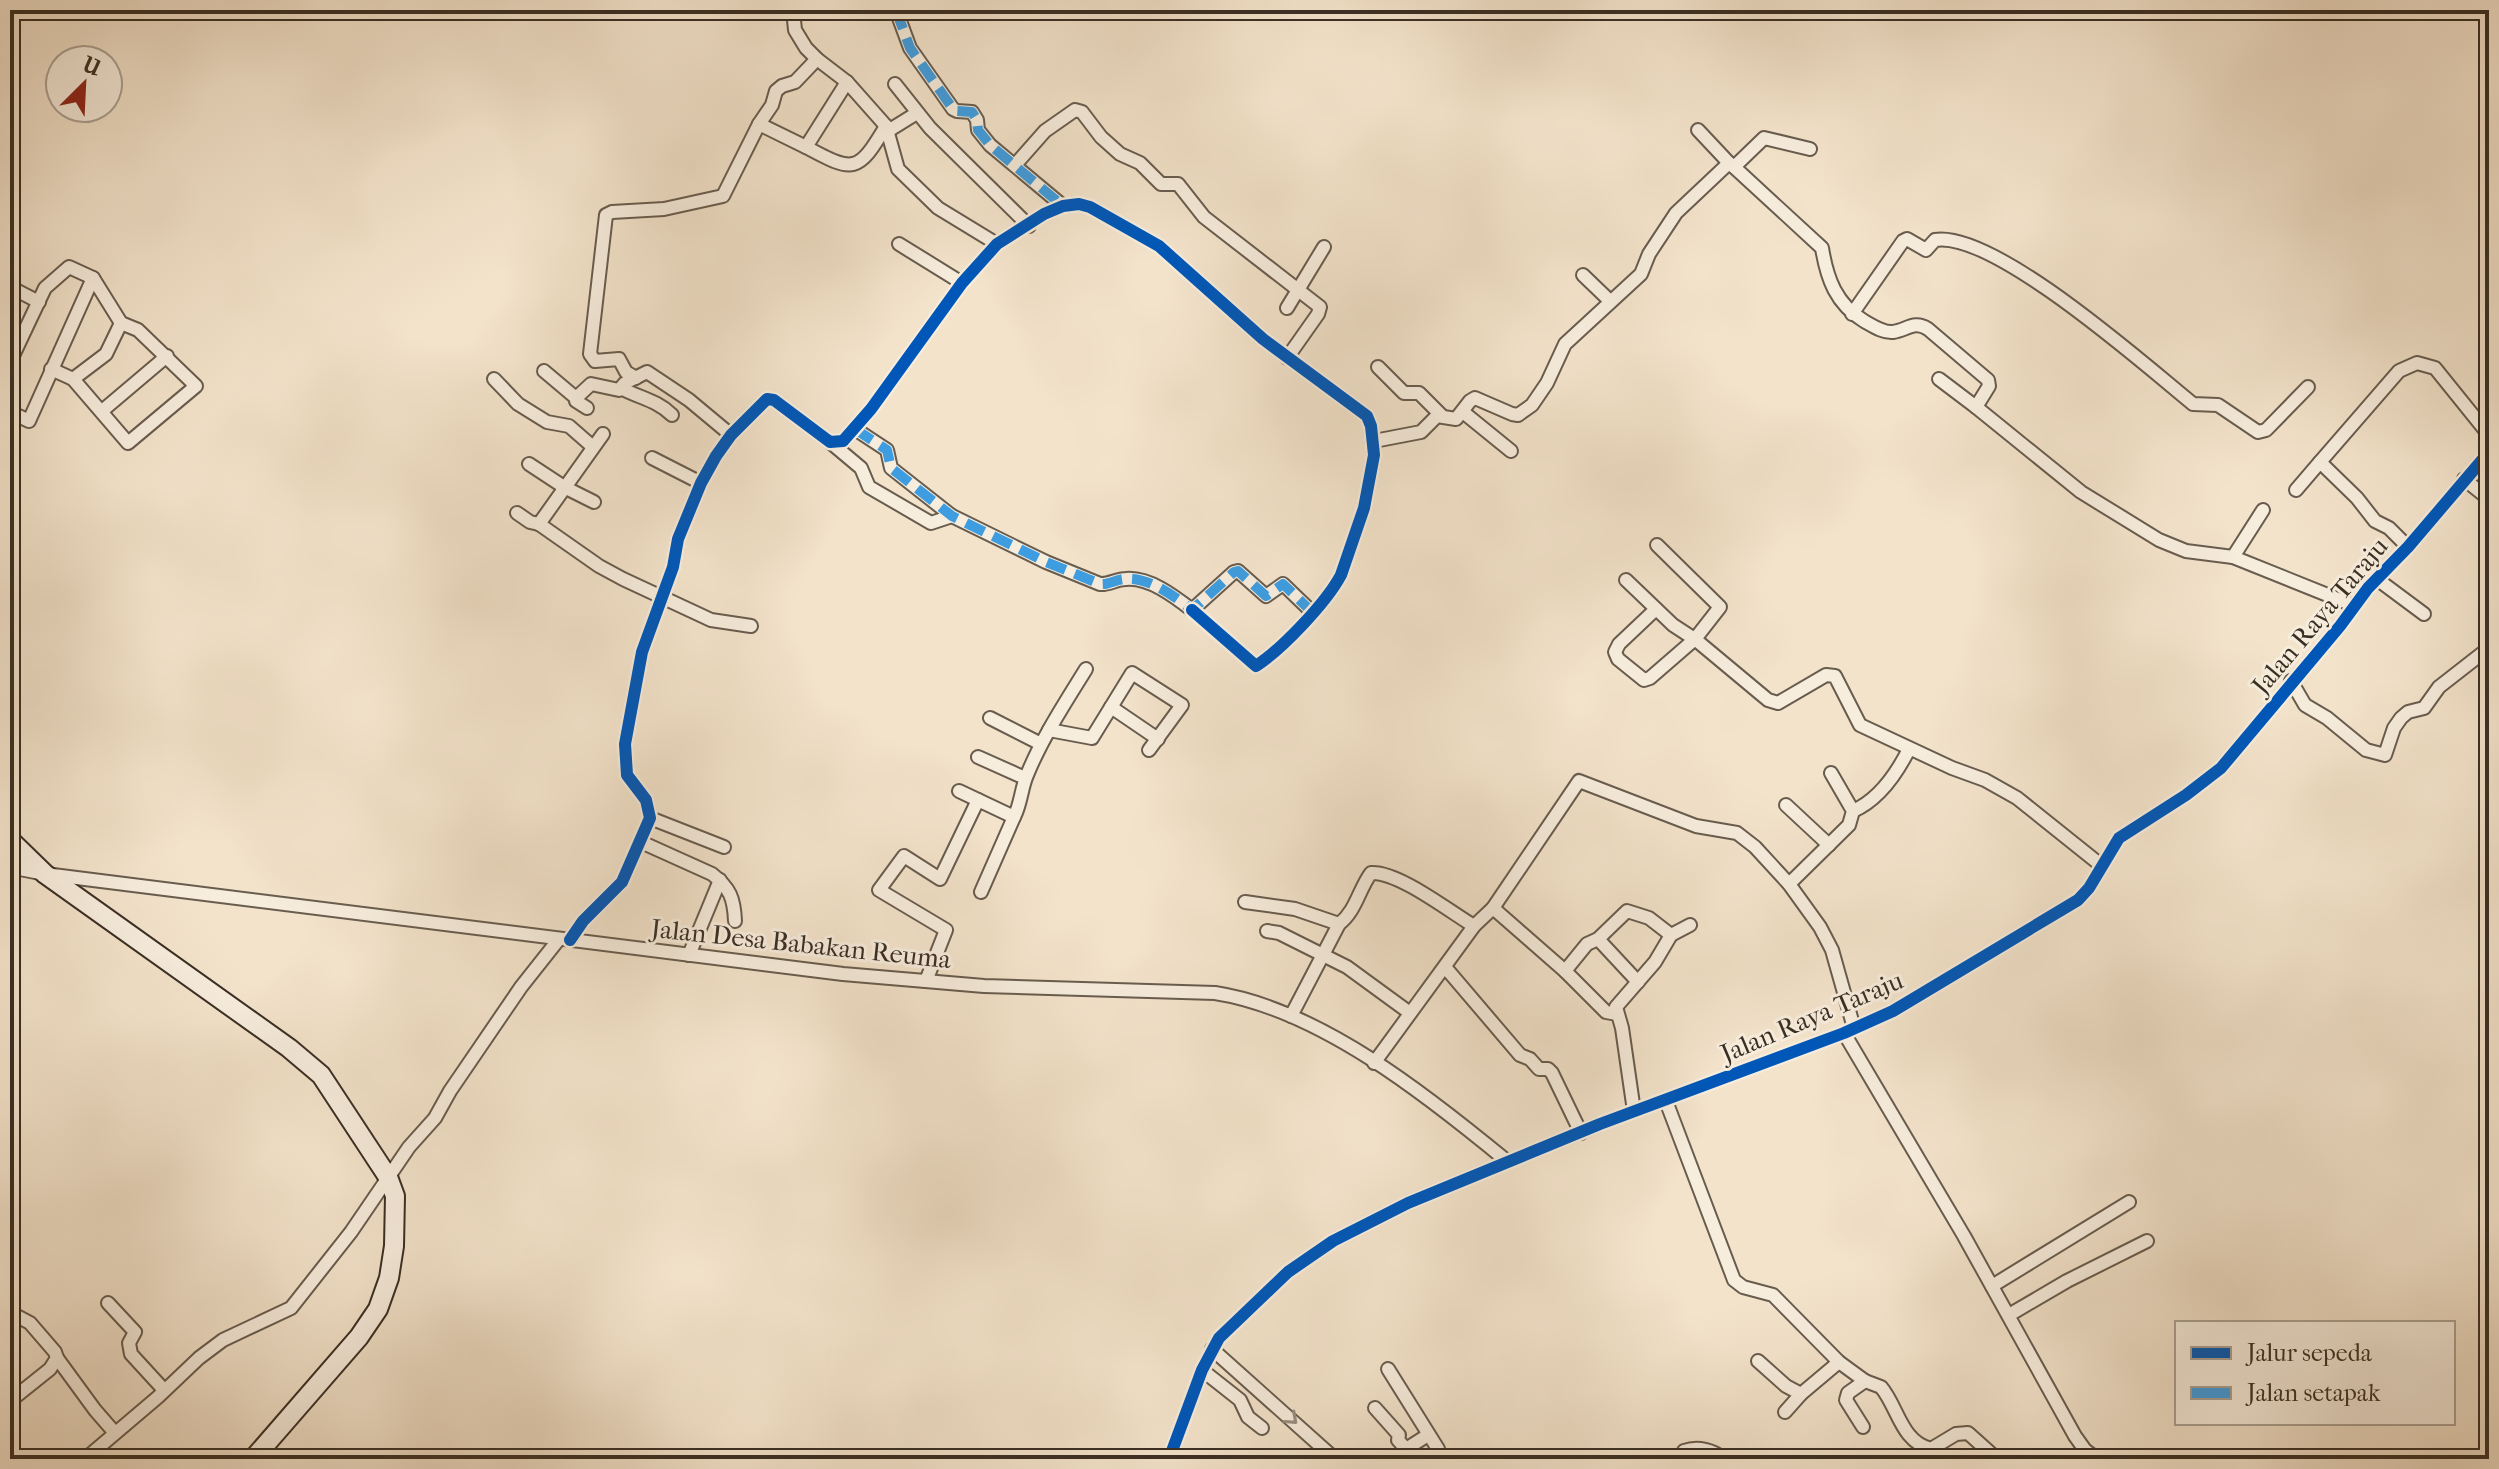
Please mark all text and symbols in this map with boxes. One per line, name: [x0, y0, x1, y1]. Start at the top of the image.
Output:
north arrow: [44, 44, 124, 124]
text: U: [78, 51, 106, 82]
street label: Jalan Raya Taraju: [2244, 531, 2395, 702]
street label: Jalan Desa Babakan Reuma: [648, 913, 953, 975]
street label: Jalan Raya Taraju: [1714, 965, 1908, 1070]
legend: [2175, 1321, 2455, 1425]
text: Jalur sepeda: [2245, 1339, 2373, 1367]
text: Jalan setapak: [2245, 1379, 2381, 1407]
one-way arrow: [1282, 1409, 1297, 1424]

